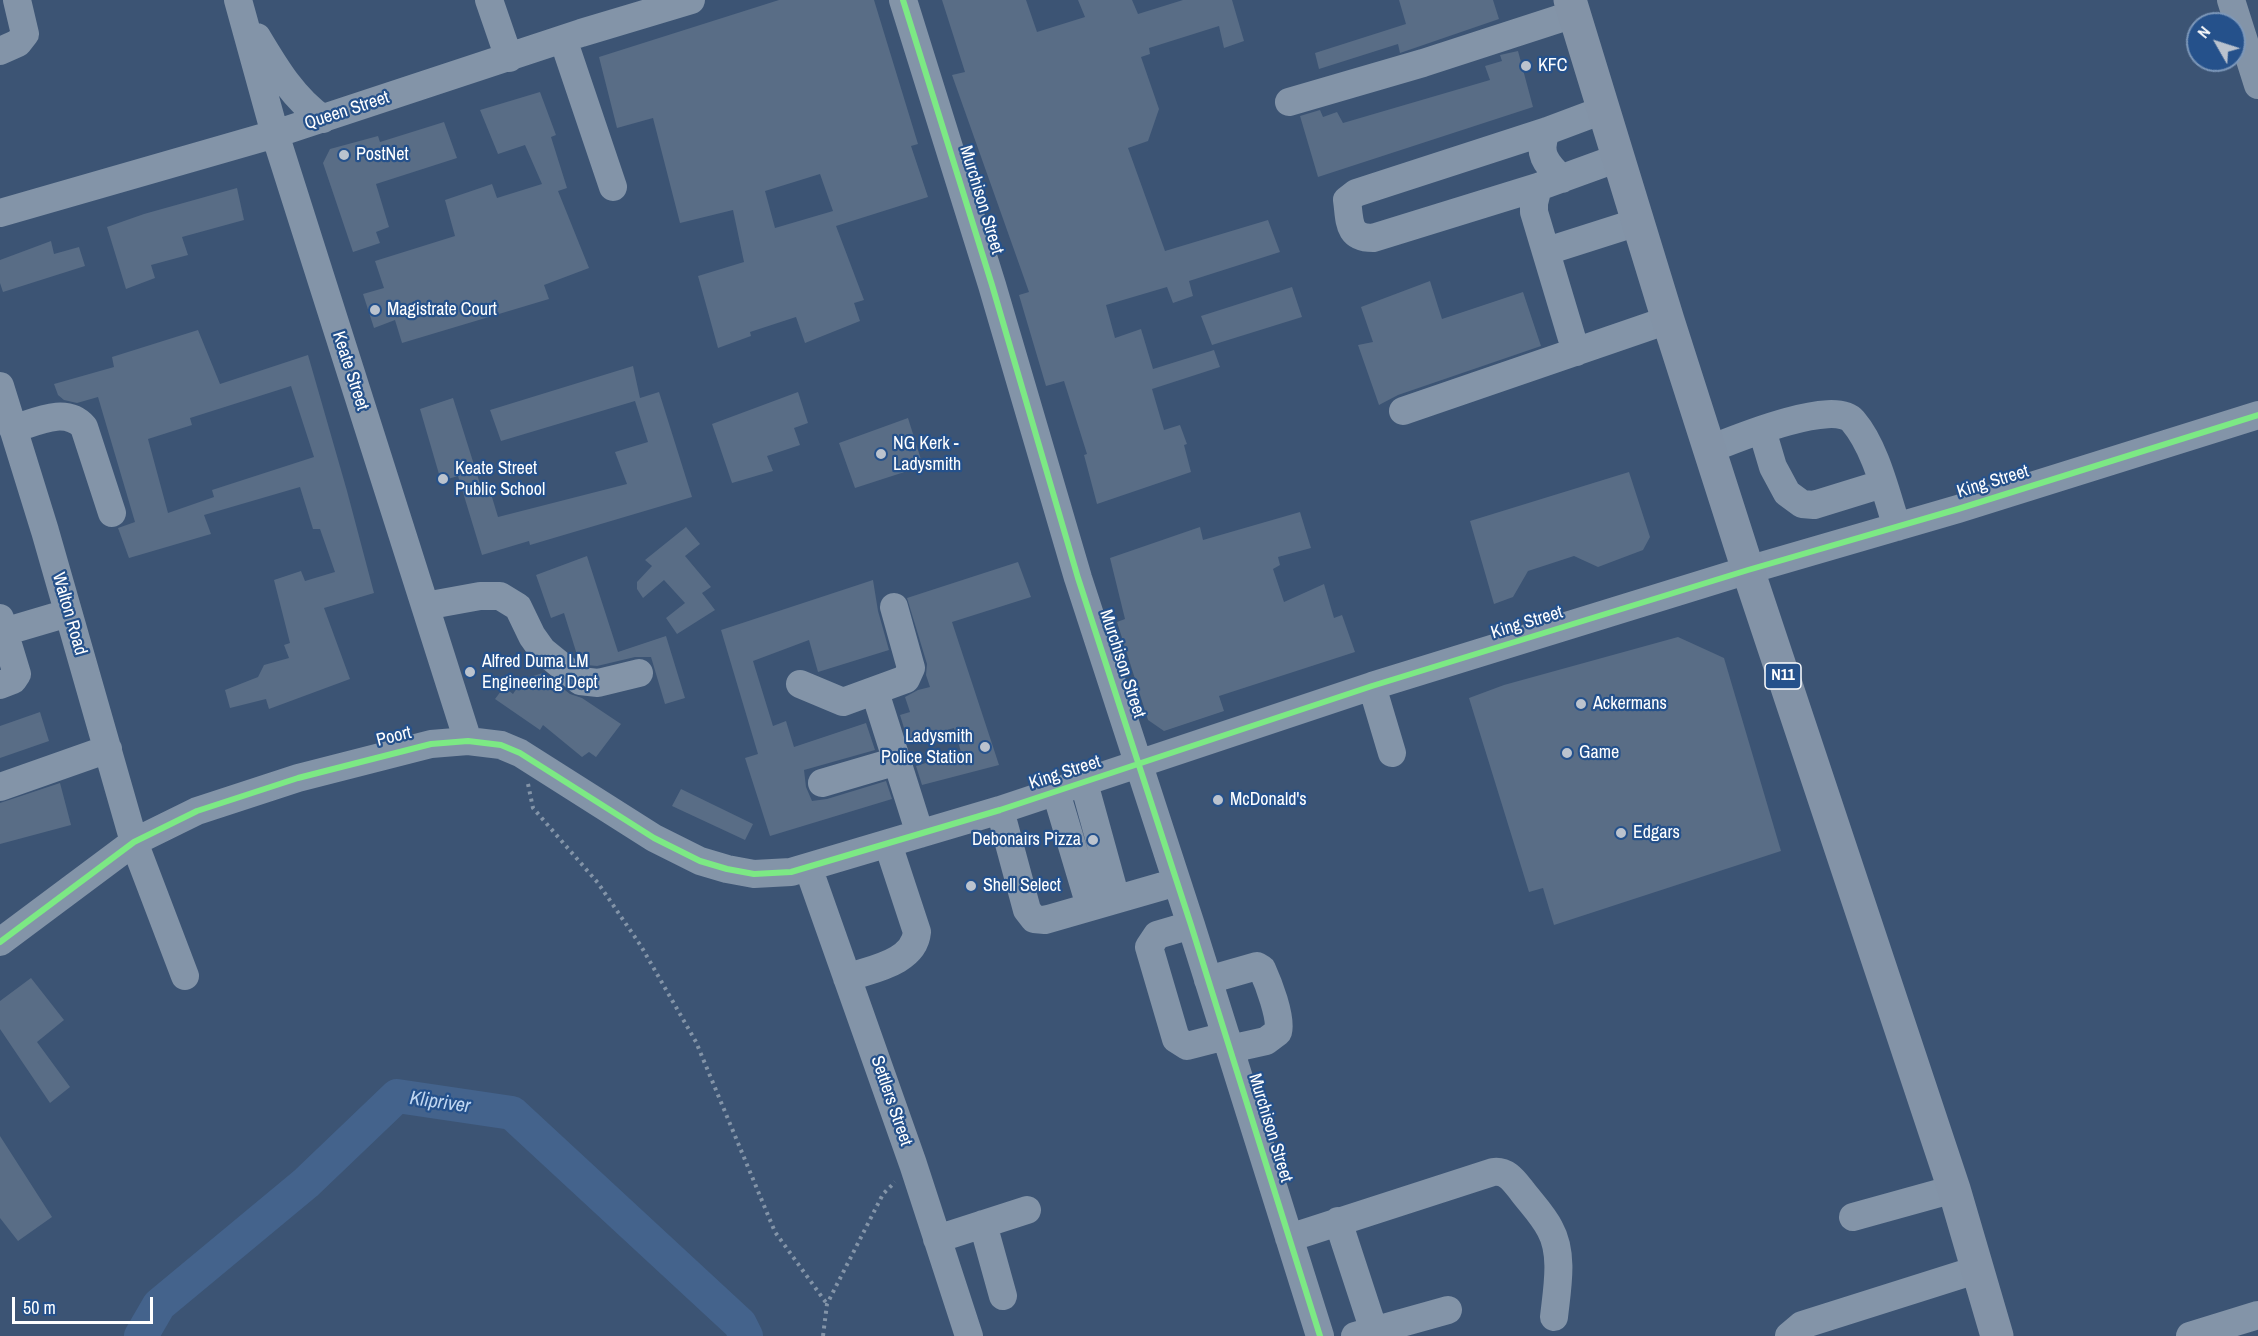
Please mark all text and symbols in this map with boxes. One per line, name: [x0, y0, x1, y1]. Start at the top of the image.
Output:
north arrow: [2186, 12, 2246, 72]
text: N: [2192, 21, 2215, 43]
place label: KFC: [1538, 55, 1568, 77]
marker: KFC: [1519, 59, 1533, 73]
street label: Queen Street: [302, 87, 392, 135]
street label: Murchison Street: [954, 143, 1008, 257]
place label: PostNet: [356, 144, 409, 166]
marker: PostNet: [337, 148, 351, 162]
place label: Magistrate Court: [387, 299, 497, 321]
marker: Magistrate Court: [368, 303, 382, 317]
street label: Keate Street: [327, 329, 373, 413]
place label: NG Kerk - Ladysmith: [893, 433, 961, 476]
marker: NG Kerk - Ladysmith: [874, 447, 888, 461]
place label: Keate Street Public School: [455, 458, 545, 500]
street label: King Street: [1955, 461, 2031, 503]
marker: Keate Street Public School: [436, 472, 450, 486]
street label: Walton Road: [47, 570, 91, 658]
street label: King Street: [1489, 602, 1565, 644]
street label: Murchison Street: [1094, 607, 1150, 721]
place label: Alfred Duma LM Engineering Dept: [482, 651, 598, 694]
road number: N11: [1765, 663, 1801, 689]
marker: Alfred Duma LM Engineering Dept: [463, 665, 477, 679]
place label: Ackermans: [1593, 693, 1667, 715]
marker: Ackermans: [1574, 697, 1588, 711]
street label: Poort: [374, 722, 414, 752]
place label: Ladysmith Police Station: [881, 726, 973, 768]
marker: Ladysmith Police Station: [978, 740, 992, 754]
place label: Game: [1579, 742, 1619, 764]
marker: Game: [1560, 746, 1574, 760]
street label: King Street: [1027, 751, 1103, 795]
place label: McDonald's: [1230, 789, 1307, 811]
marker: McDonald's: [1211, 793, 1225, 807]
place label: Edgars: [1633, 822, 1680, 844]
marker: Edgars: [1614, 826, 1628, 840]
place label: Debonairs Pizza: [972, 829, 1081, 851]
marker: Debonairs Pizza: [1086, 833, 1100, 847]
place label: Shell Select: [983, 875, 1061, 897]
marker: Shell Select: [964, 879, 978, 893]
street label: Settlers Street: [866, 1053, 916, 1149]
street label: Murchison Street: [1243, 1071, 1297, 1185]
water label: Klipriver: [408, 1087, 472, 1119]
scale bar: [15, 1285, 156, 1323]
text: 50 m: [23, 1295, 56, 1320]

